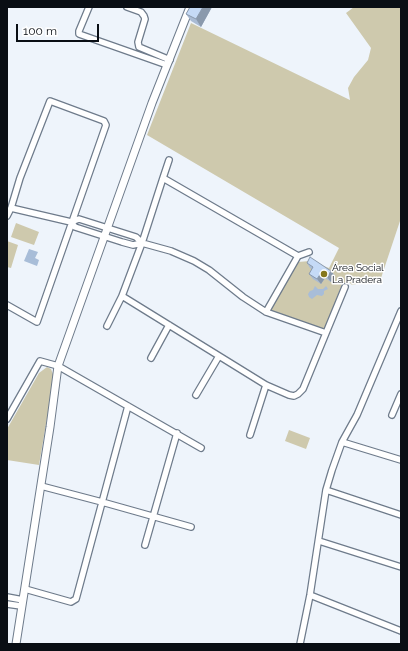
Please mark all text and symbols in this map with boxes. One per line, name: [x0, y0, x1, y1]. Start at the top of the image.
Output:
scale bar: [18, 16, 101, 42]
text: 100 m: [23, 24, 57, 38]
place label: Área Social La Pradera: [332, 262, 384, 286]
marker: Área Social La Pradera: [319, 269, 329, 279]

